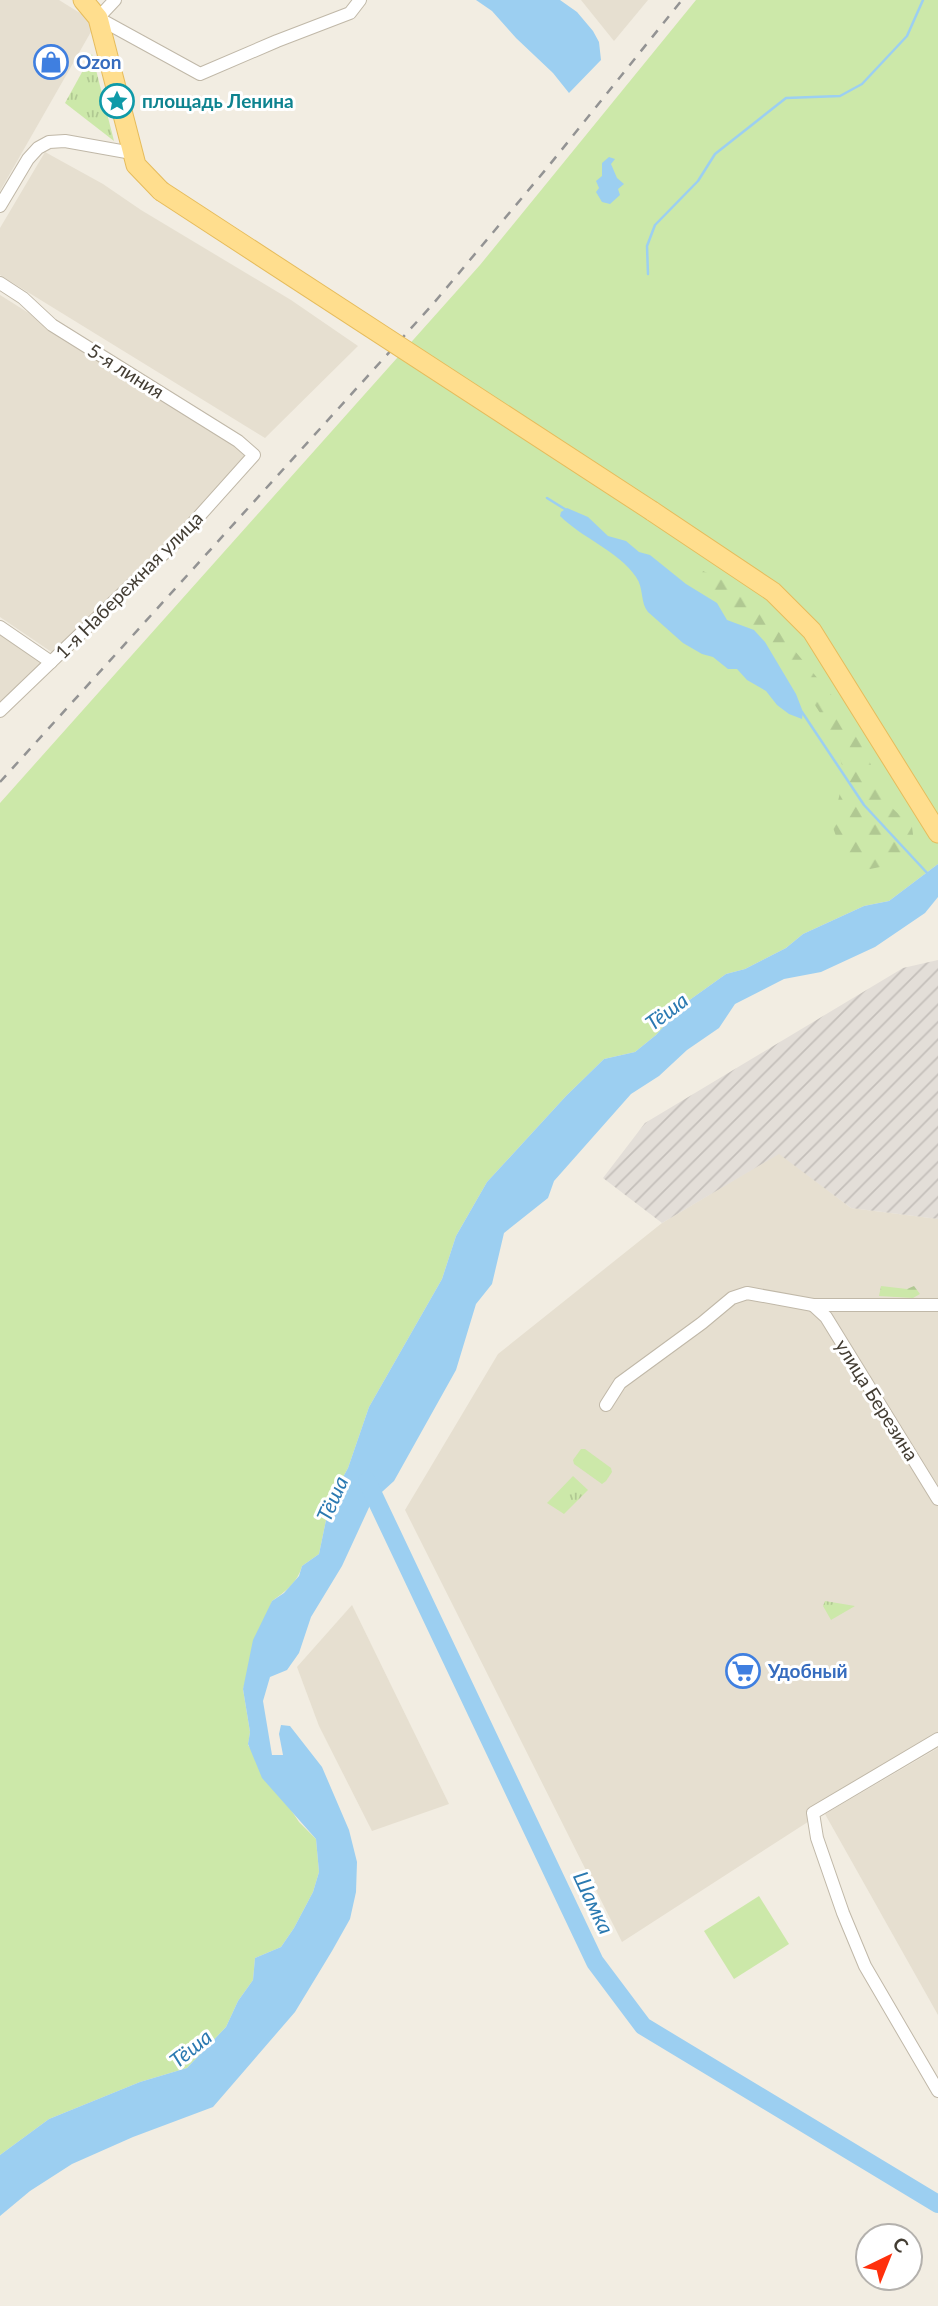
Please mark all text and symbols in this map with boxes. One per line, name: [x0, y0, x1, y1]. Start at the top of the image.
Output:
shop icon: Ozon: [32, 43, 70, 81]
place label: Ozon: [76, 50, 121, 73]
place icon: площадь Ленина: [98, 82, 136, 120]
place label: площадь Ленина: [142, 89, 294, 112]
street label: 5-я линия: [84, 338, 169, 403]
street label: 1-я Набережная улица: [50, 506, 207, 663]
water label: Тёша: [640, 987, 692, 1035]
street label: улица Березина: [831, 1335, 924, 1465]
water label: Тёша: [311, 1472, 353, 1525]
supermarket icon: Удобный: [724, 1652, 762, 1690]
place label: Удобный: [767, 1659, 848, 1682]
water label: Шамка: [569, 1867, 620, 1938]
water label: Тёша: [164, 2023, 216, 2072]
north arrow: [854, 2222, 924, 2292]
text: С: [888, 2232, 914, 2257]

